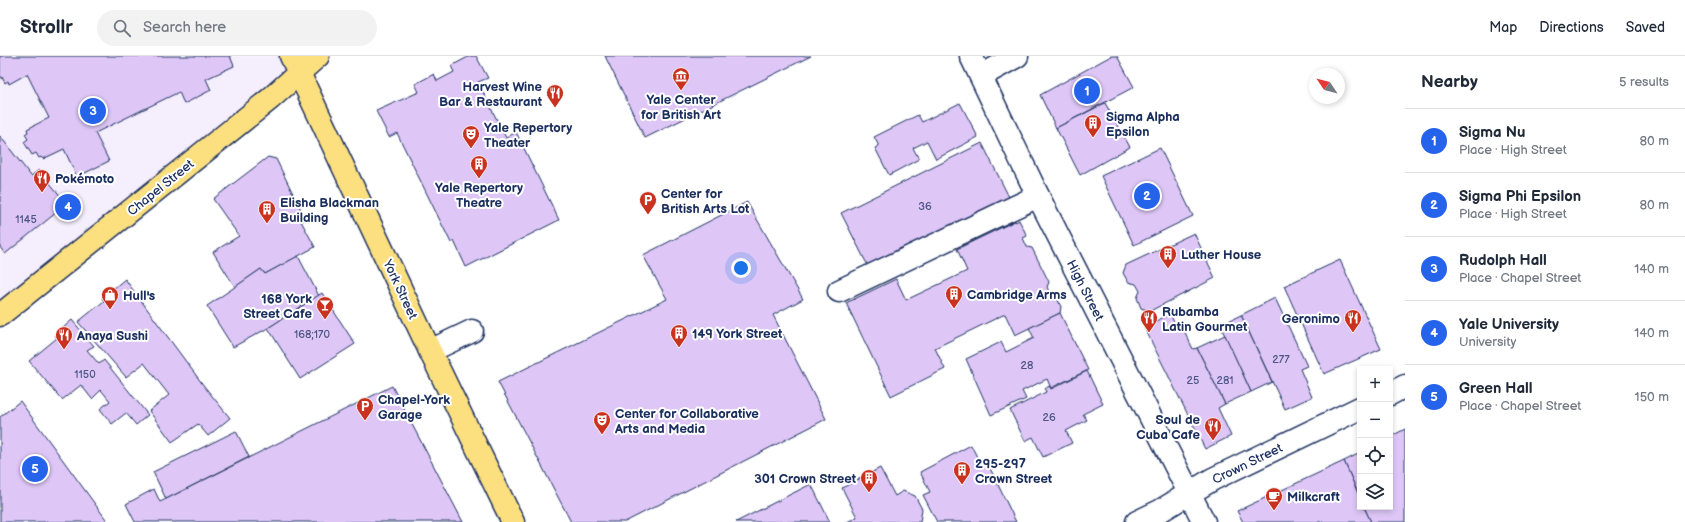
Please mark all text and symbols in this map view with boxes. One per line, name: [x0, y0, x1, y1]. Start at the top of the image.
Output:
search box: [97, 10, 377, 46]
text: Strollr: [20, 16, 73, 39]
icon: search: [111, 17, 133, 39]
text: Search here: [143, 18, 226, 37]
text: Map: [1489, 19, 1517, 36]
text: Directions: [1539, 19, 1604, 36]
text: Saved: [1626, 19, 1665, 36]
museum icon: Yale Center for British Art: [671, 66, 691, 91]
north arrow: [1309, 68, 1345, 104]
text: Nearby: [1421, 72, 1478, 92]
text: 5 results: [1619, 74, 1669, 90]
pin: 1: [1074, 76, 1100, 106]
place label: Harvest Wine Bar & Restaurant: [439, 79, 543, 110]
restaurant icon: Harvest Wine Bar & Restaurant: [545, 83, 565, 108]
place label: Yale Center for British Art: [641, 92, 722, 123]
pin: 3: [80, 96, 106, 126]
place label: Sigma Alpha Epsilon: [1106, 109, 1180, 140]
building icon: Sigma Alpha Epsilon: [1083, 113, 1103, 138]
place label: Yale Repertory Theater: [484, 120, 572, 151]
text: Sigma Nu: [1459, 123, 1525, 142]
theatre icon: Yale Repertory Theater: [461, 124, 481, 149]
text: 1: [1431, 133, 1437, 149]
text: 80 m: [1640, 133, 1669, 149]
text: Place · High Street: [1459, 142, 1567, 158]
building icon: Yale Repertory Theatre: [469, 154, 489, 179]
street label: Chapel Street: [124, 156, 197, 219]
restaurant icon: Pokémoto: [32, 168, 52, 193]
place label: Pokémoto: [55, 171, 114, 187]
place label: Yale Repertory Theatre: [435, 180, 523, 211]
pin: 2: [1134, 181, 1160, 211]
place label: Center for British Arts Lot: [661, 186, 750, 217]
text: Sigma Phi Epsilon: [1459, 187, 1581, 206]
parking icon: Center for British Arts Lot: [638, 190, 658, 215]
pin: 4: [55, 192, 81, 222]
place label: Elisha Blackman Building: [280, 195, 379, 226]
text: 2: [1430, 197, 1438, 213]
text: 80 m: [1640, 197, 1669, 213]
building icon: Elisha Blackman Building: [257, 199, 277, 224]
house number: 36: [918, 200, 932, 213]
text: Place · High Street: [1459, 206, 1567, 222]
house number: 1145: [15, 213, 37, 226]
building icon: Luther House: [1158, 244, 1178, 269]
place label: Luther House: [1181, 247, 1262, 263]
text: Rudolph Hall: [1459, 251, 1547, 270]
street label: York Street: [379, 256, 421, 322]
street label: High Street: [1063, 257, 1107, 324]
your location: [731, 258, 751, 278]
text: 3: [1430, 261, 1438, 277]
text: 140 m: [1634, 261, 1669, 277]
text: Place · Chapel Street: [1459, 270, 1581, 286]
building icon: Cambridge Arms: [944, 284, 964, 309]
shop icon: Hull's: [100, 285, 120, 310]
place label: Cambridge Arms: [967, 287, 1067, 303]
place label: Hull's: [123, 288, 155, 304]
place label: 168 York Street Cafe: [243, 291, 313, 322]
bar icon: 168 York Street Cafe: [315, 295, 335, 320]
place label: Rubamba Latin Gourmet: [1162, 304, 1248, 335]
restaurant icon: Rubamba Latin Gourmet: [1139, 308, 1159, 333]
restaurant icon: Geronimo: [1343, 308, 1363, 333]
place label: Geronimo: [1282, 311, 1340, 327]
text: Yale University: [1459, 315, 1559, 334]
building icon: 149 York Street: [669, 323, 689, 348]
restaurant icon: Anaya Sushi: [54, 325, 74, 350]
text: 4: [1430, 325, 1438, 341]
text: 140 m: [1634, 325, 1669, 341]
place label: 149 York Street: [692, 326, 783, 342]
place label: Anaya Sushi: [76, 328, 148, 344]
house number: 168;170: [294, 328, 330, 341]
text: University: [1459, 334, 1516, 350]
house number: 277: [1272, 353, 1290, 366]
house number: 28: [1021, 359, 1033, 372]
map controls: [1357, 366, 1393, 510]
button: +: [1357, 366, 1393, 402]
house number: 1150: [74, 368, 96, 381]
house number: 25: [1187, 374, 1199, 387]
house number: 281: [1216, 374, 1234, 387]
text: Green Hall: [1459, 379, 1533, 398]
text: 5: [1430, 389, 1438, 405]
text: 150 m: [1635, 389, 1669, 405]
place label: Chapel-York Garage: [378, 392, 450, 423]
parking icon: Chapel-York Garage: [355, 396, 375, 421]
text: Place · Chapel Street: [1459, 398, 1581, 414]
button: −: [1357, 402, 1393, 438]
place label: Center for Collaborative Arts and Media: [614, 406, 759, 437]
theatre icon: Center for Collaborative Arts and Media: [592, 410, 612, 435]
house number: 26: [1042, 411, 1056, 424]
place label: Soul de Cuba Cafe: [1136, 412, 1201, 443]
restaurant icon: Soul de Cuba Cafe: [1203, 416, 1223, 441]
button: locate: [1357, 438, 1393, 474]
street label: Crown Street: [1210, 440, 1285, 488]
pin: 5: [22, 454, 48, 484]
place label: 295-297 Crown Street: [975, 456, 1053, 487]
building icon: 295-297 Crown Street: [952, 460, 972, 485]
building icon: 301 Crown Street: [859, 468, 879, 493]
place label: 301 Crown Street: [754, 471, 857, 487]
button: layers: [1357, 474, 1393, 510]
cafe icon: Milkcraft: [1264, 486, 1284, 511]
place label: Milkcraft: [1287, 489, 1341, 505]

